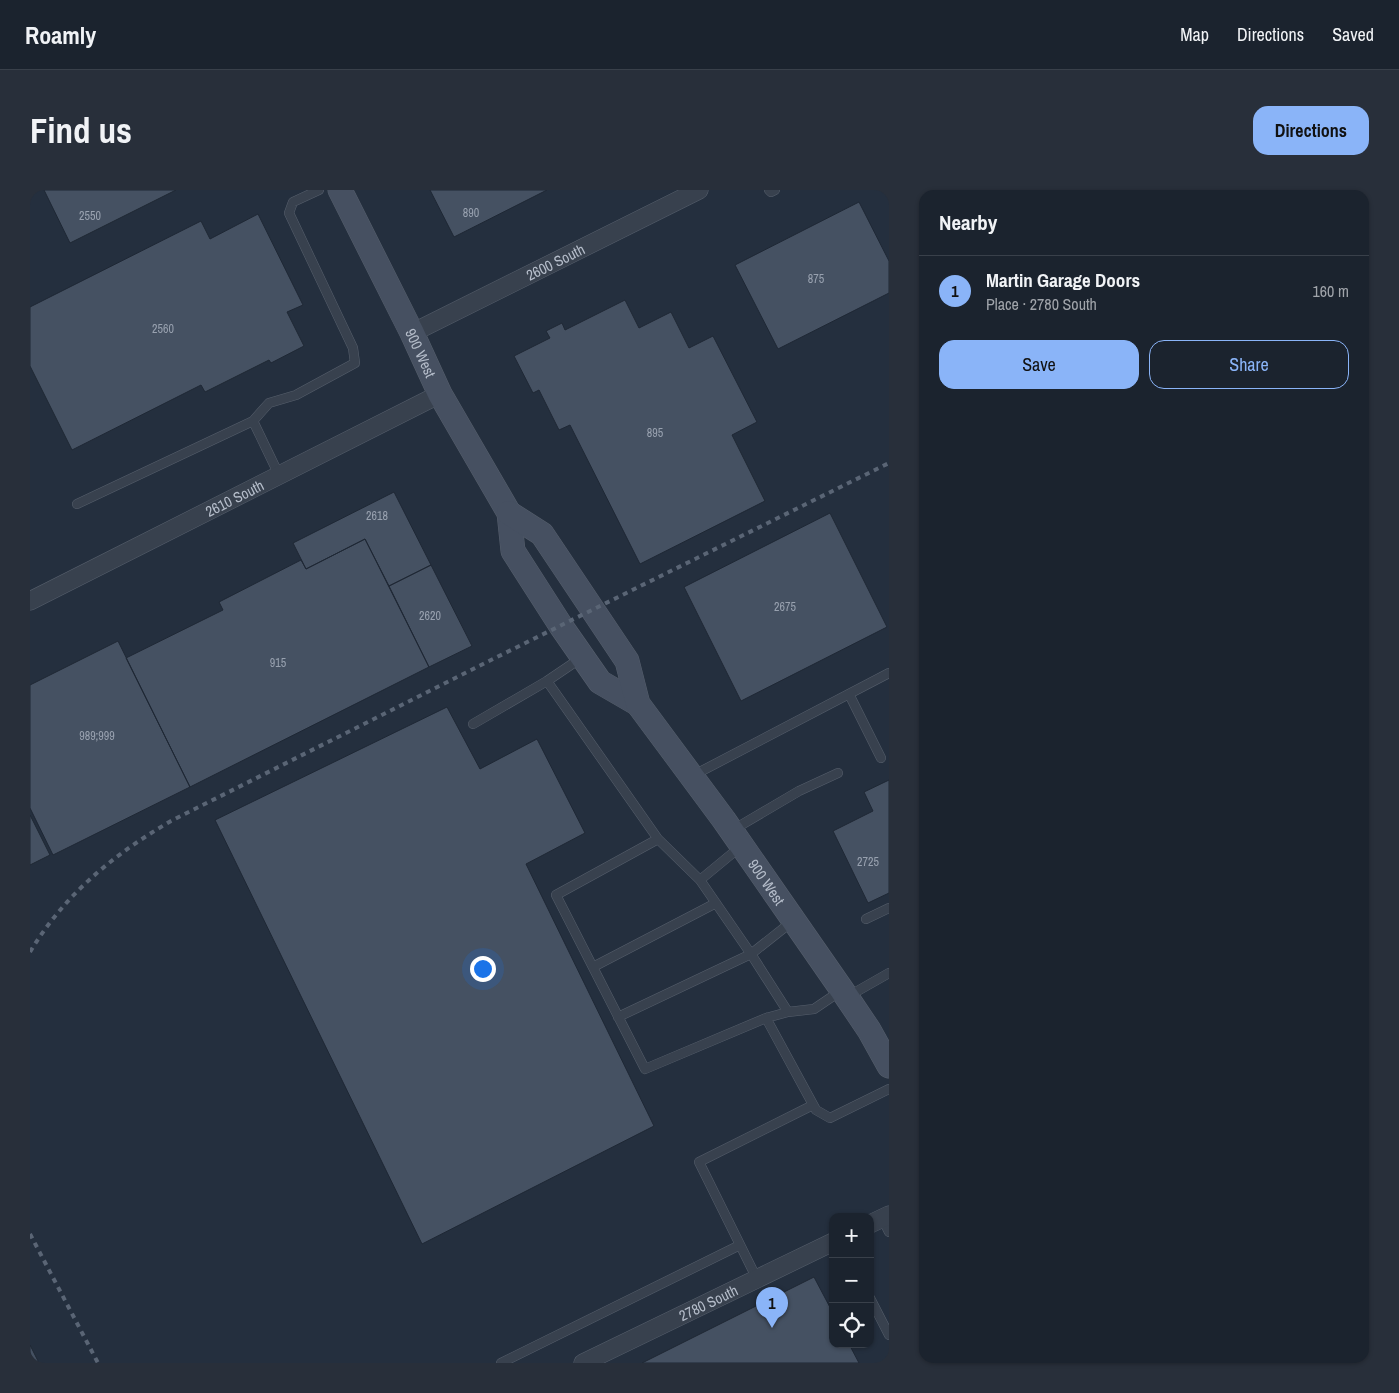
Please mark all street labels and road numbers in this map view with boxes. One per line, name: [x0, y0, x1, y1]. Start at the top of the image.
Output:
street label: 2600 South: [522, 238, 588, 285]
street label: 900 West: [401, 325, 442, 381]
street label: 2610 South: [202, 474, 267, 521]
street label: 900 West: [744, 855, 791, 910]
street label: 2780 South: [675, 1279, 741, 1326]

